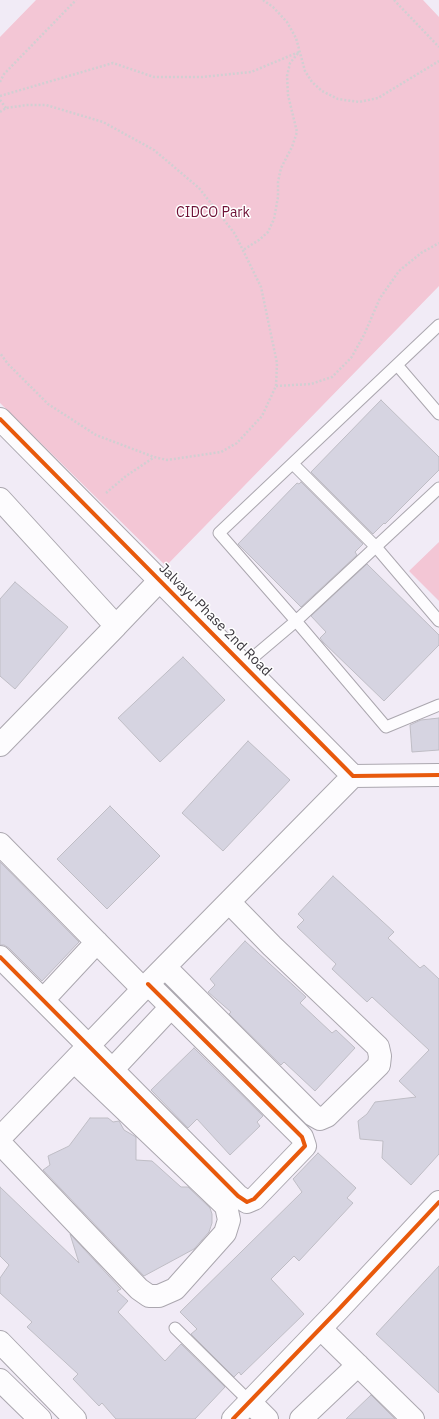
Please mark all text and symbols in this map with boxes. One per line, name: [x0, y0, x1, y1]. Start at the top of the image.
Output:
park label: CIDCO Park: [176, 205, 250, 221]
street label: Jalvayu Phase 2nd Road: [155, 560, 275, 680]

